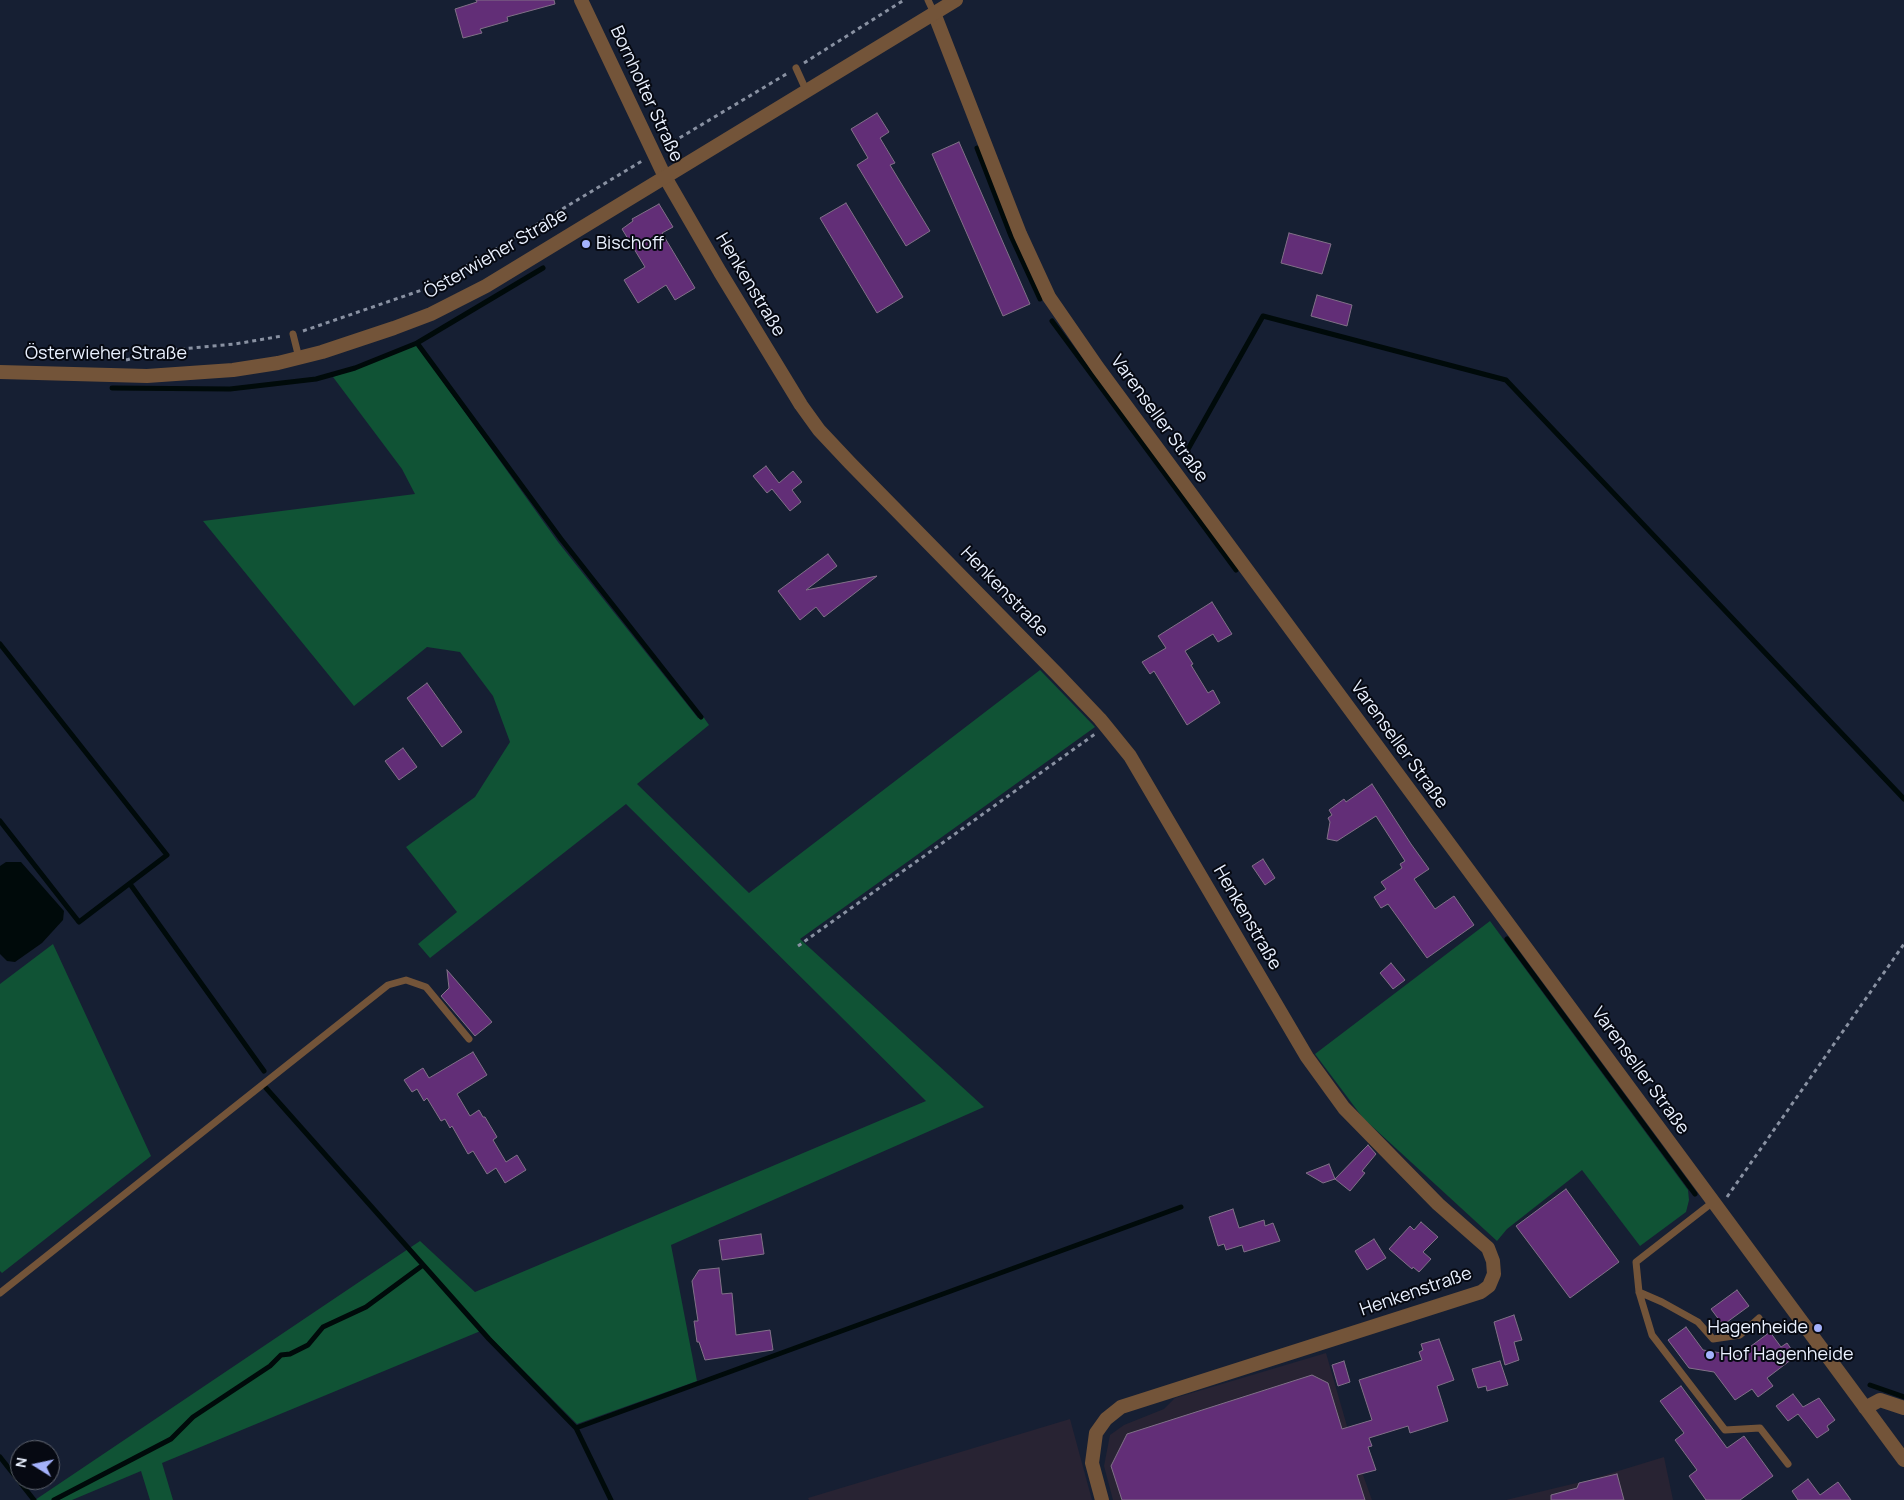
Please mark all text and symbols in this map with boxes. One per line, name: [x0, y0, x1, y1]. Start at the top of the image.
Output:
street label: Bornholter Straße: [605, 23, 687, 165]
street label: Österwieher Straße: [420, 204, 572, 304]
street label: Henkenstraße: [711, 229, 789, 341]
place label: Bischoff: [596, 233, 664, 255]
marker: Bischoff: [580, 238, 592, 250]
street label: Österwieher Straße: [25, 343, 187, 365]
street label: Varenseller Straße: [1106, 351, 1212, 487]
street label: Henkenstraße: [956, 542, 1052, 642]
street label: Varenseller Straße: [1346, 677, 1452, 813]
street label: Henkenstraße: [1208, 862, 1286, 974]
street label: Varenseller Straße: [1587, 1003, 1693, 1139]
street label: Henkenstraße: [1357, 1263, 1475, 1321]
place label: Hagenheide: [1707, 1317, 1808, 1339]
marker: Hagenheide: [1812, 1322, 1824, 1334]
place label: Hof Hagenheide: [1720, 1344, 1853, 1366]
marker: Hof Hagenheide: [1704, 1349, 1716, 1361]
north arrow: [10, 1440, 60, 1490]
text: N: [10, 1456, 31, 1469]

